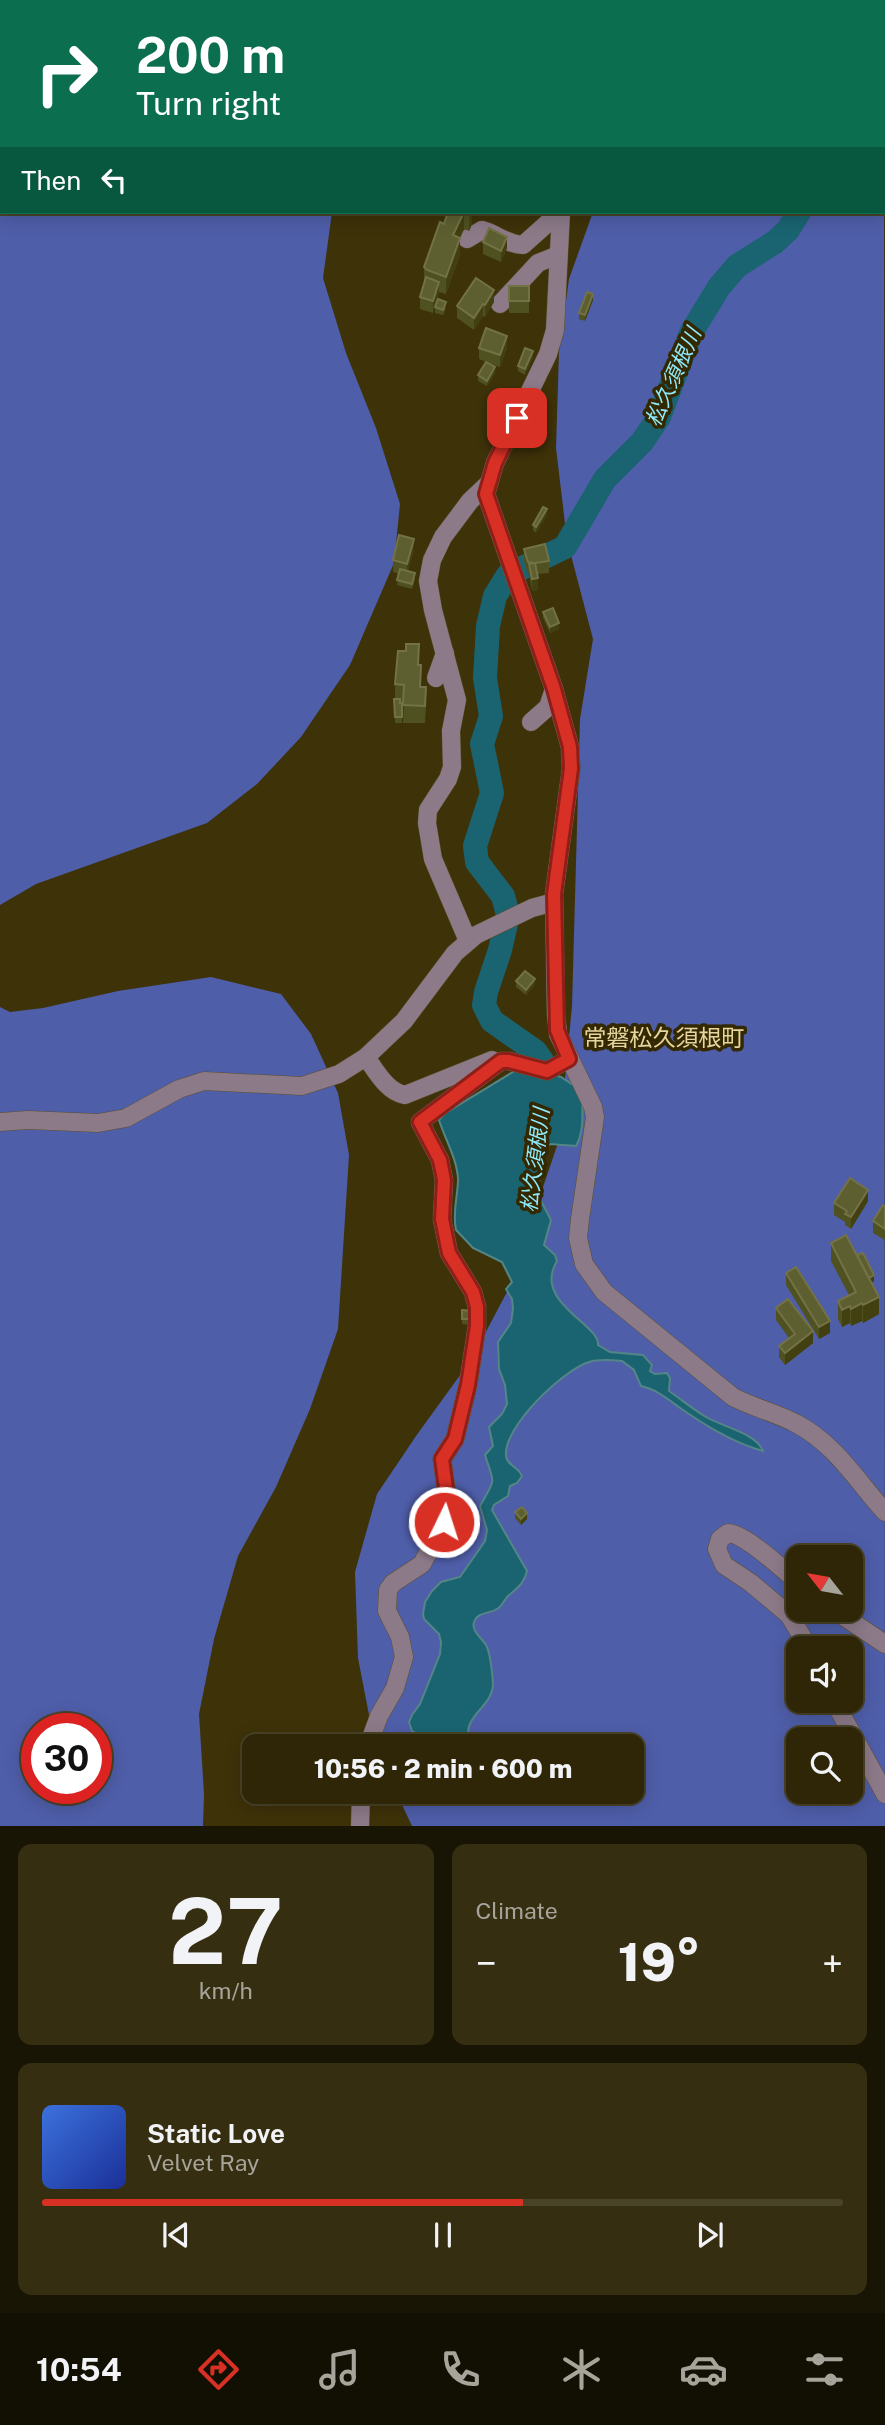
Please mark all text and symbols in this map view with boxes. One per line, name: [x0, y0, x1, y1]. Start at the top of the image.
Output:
text: 200 m: [136, 26, 285, 84]
icon: right: [21, 28, 112, 119]
text: Turn right: [136, 85, 281, 122]
icon: left: [95, 161, 133, 199]
text: Then: [21, 165, 81, 196]
water label: 松久須根川: [640, 322, 707, 430]
pin: [487, 388, 547, 448]
icon: arrive: [498, 399, 536, 437]
district label: 常磐松久須根町: [584, 1024, 745, 1051]
water label: 松久須根川: [516, 1104, 554, 1214]
position arrow: [407, 1485, 481, 1559]
north arrow: [786, 1545, 863, 1622]
map controls: [786, 1545, 863, 1804]
button: sound: [786, 1636, 863, 1713]
speed limit sign: 30: [21, 1713, 112, 1804]
button: search: [786, 1727, 863, 1804]
text: 10:56 · 2 min · 600 m: [314, 1753, 572, 1784]
text: 27: [168, 1878, 283, 1984]
text: Climate: [476, 1897, 558, 1924]
text: 19°: [618, 1932, 701, 1993]
text: −: [476, 1941, 497, 1986]
text: +: [822, 1941, 843, 1986]
text: km/h: [199, 1977, 253, 2004]
text: Static Love: [147, 2118, 285, 2149]
text: Velvet Ray: [147, 2149, 259, 2176]
icon: previous: [157, 2216, 195, 2254]
icon: pause: [424, 2216, 462, 2254]
icon: next: [691, 2216, 729, 2254]
icon: directions: [194, 2345, 243, 2394]
icon: music: [315, 2345, 364, 2394]
icon: phone: [436, 2345, 485, 2394]
icon: climate: [557, 2345, 606, 2394]
icon: car: [679, 2345, 728, 2394]
icon: filters: [800, 2345, 849, 2394]
text: 10:54: [36, 2351, 122, 2388]

